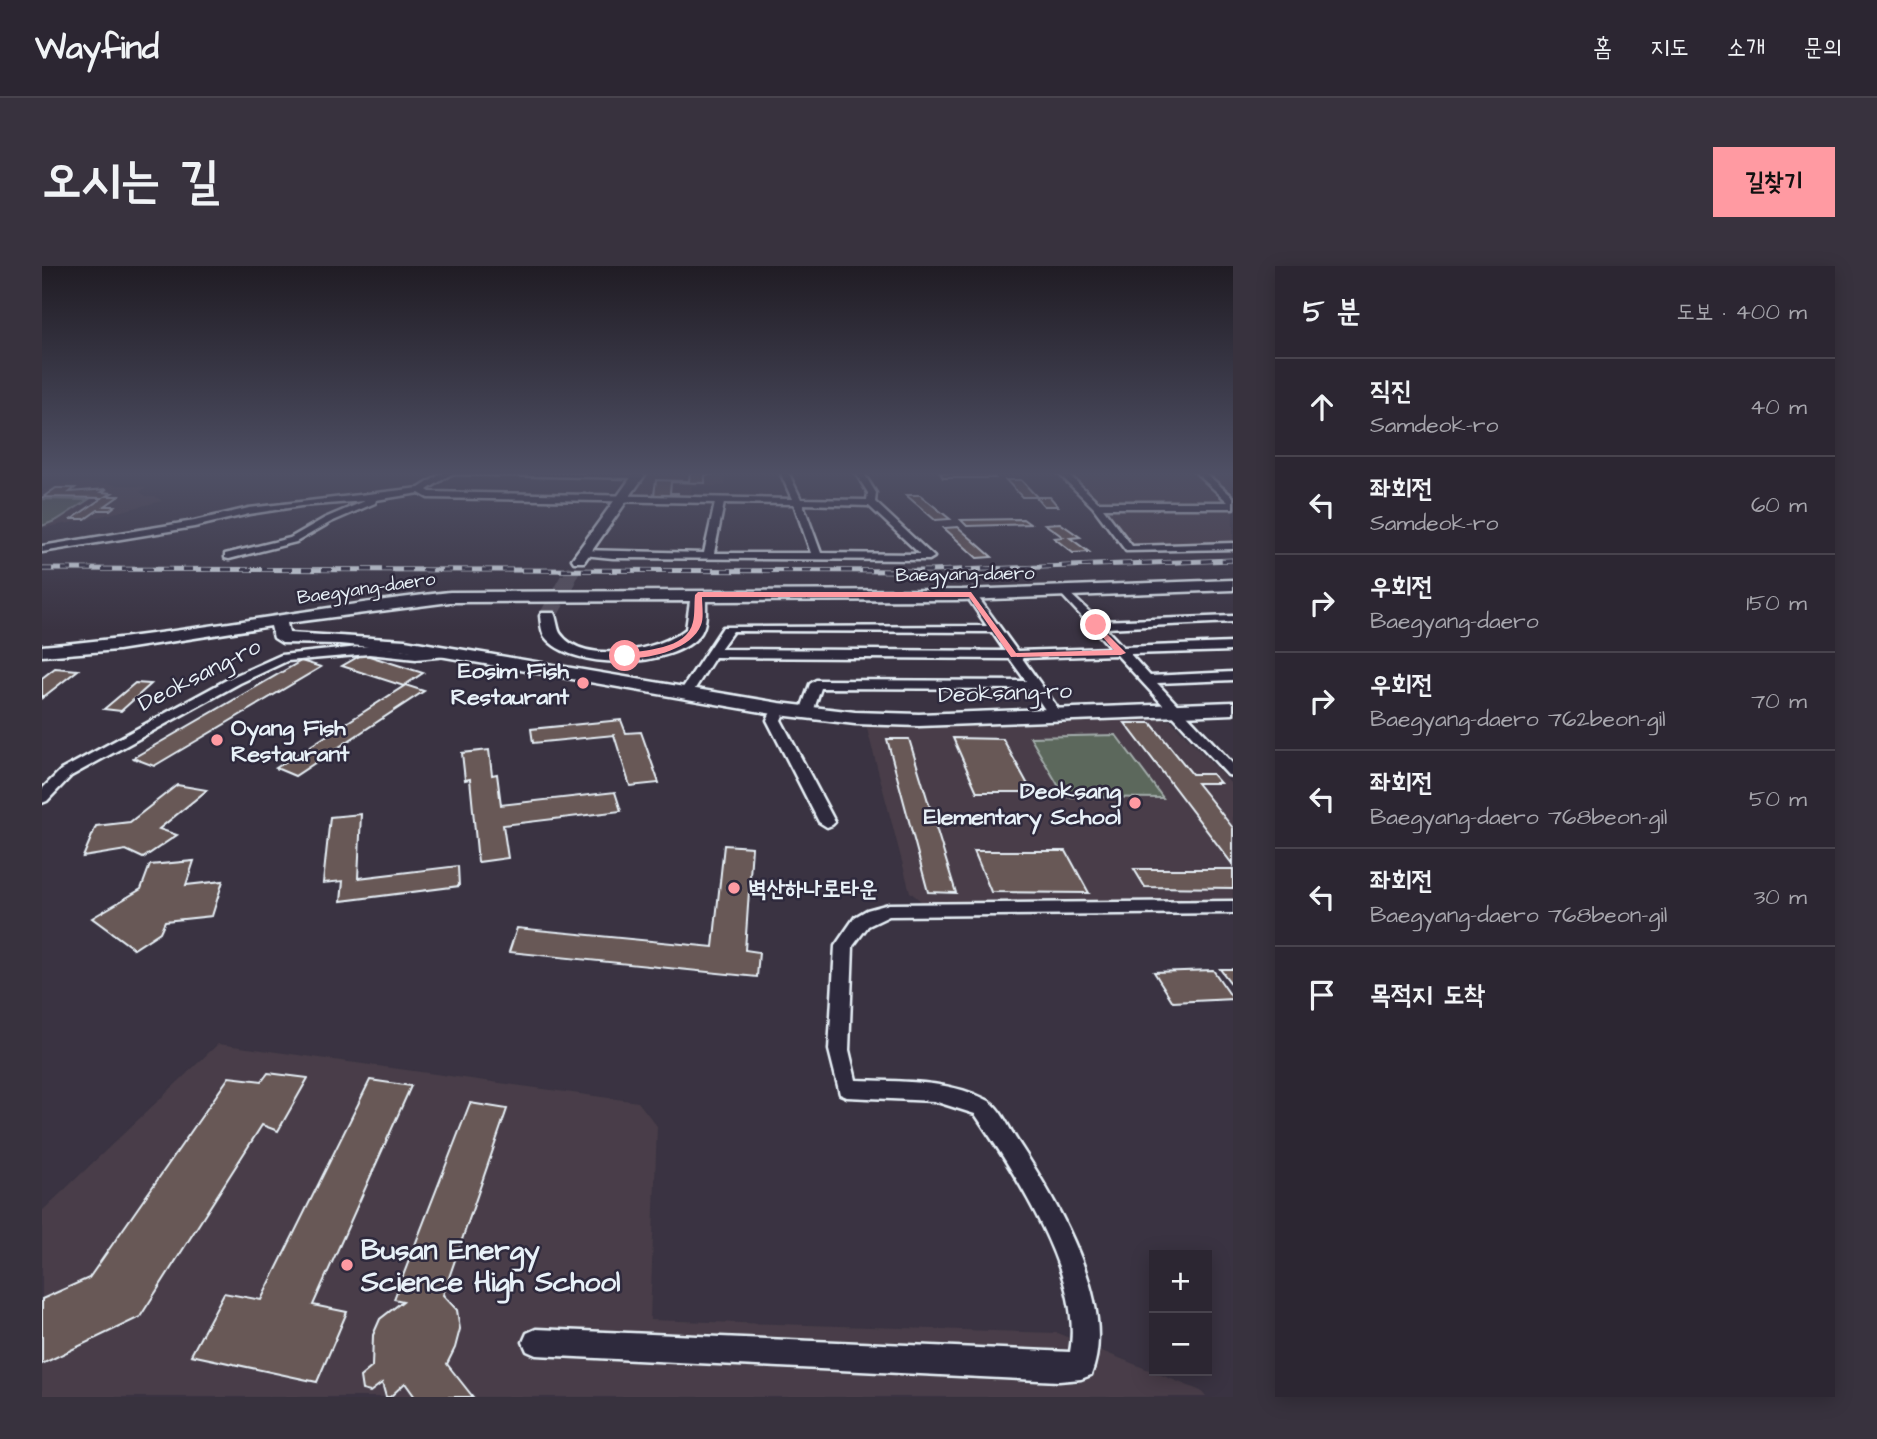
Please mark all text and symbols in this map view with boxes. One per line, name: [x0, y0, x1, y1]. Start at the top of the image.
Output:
text: Wayfind: [35, 25, 159, 71]
text: 홈: [1593, 31, 1612, 65]
text: 지도: [1650, 31, 1689, 65]
text: 소개: [1727, 31, 1765, 65]
text: 문의: [1803, 31, 1842, 65]
button: 길찾기: [1713, 147, 1835, 217]
text: 오시는 길: [42, 148, 219, 216]
text: 5 분: [1303, 291, 1360, 333]
text: 도보 · 400 m: [1677, 296, 1807, 328]
text: 직진: [1370, 373, 1412, 409]
icon: ahead: [1303, 388, 1341, 426]
text: 40 m: [1750, 391, 1807, 423]
text: Samdeok-ro: [1370, 409, 1498, 441]
text: 좌회전: [1370, 471, 1433, 507]
icon: left: [1303, 486, 1341, 524]
text: 60 m: [1751, 489, 1807, 521]
text: Samdeok-ro: [1370, 507, 1498, 539]
street label: Baegyang-daero: [895, 560, 1035, 590]
street label: Baegyang-daero: [295, 565, 438, 613]
text: 우회전: [1370, 569, 1433, 605]
icon: right: [1303, 584, 1341, 622]
text: 150 m: [1746, 587, 1807, 619]
text: Baegyang-daero: [1370, 605, 1539, 637]
route end: [1080, 609, 1111, 640]
street label: Deoksang-ro: [133, 630, 267, 720]
route start: [609, 640, 640, 671]
place label: Eosim Fish Restaurant: [451, 655, 570, 713]
text: 우회전: [1370, 667, 1433, 703]
marker: Eosim Fish Restaurant: [575, 675, 591, 691]
street label: Deoksang-ro: [938, 675, 1073, 712]
icon: right: [1303, 682, 1341, 720]
text: 70 m: [1751, 685, 1807, 717]
text: Baegyang-daero 762beon-gil: [1370, 703, 1666, 735]
place label: Oyang Fish Restaurant: [231, 712, 350, 770]
marker: Oyang Fish Restaurant: [209, 732, 225, 748]
text: 좌회전: [1370, 765, 1433, 801]
place label: Deoksang Elementary School: [924, 775, 1121, 835]
icon: left: [1303, 780, 1341, 818]
text: 50 m: [1749, 783, 1807, 815]
marker: Deoksang Elementary School: [1127, 795, 1143, 811]
text: Baegyang-daero 768beon-gil: [1370, 801, 1667, 833]
text: 좌회전: [1370, 863, 1433, 899]
place label: 벽산하나로타운: [748, 873, 878, 905]
icon: left: [1303, 878, 1341, 916]
marker: 벽산하나로타운: [726, 880, 742, 896]
text: 30 m: [1754, 881, 1807, 913]
text: Baegyang-daero 768beon-gil: [1370, 899, 1667, 931]
icon: arrive: [1303, 976, 1341, 1014]
text: 목적지 도착: [1370, 977, 1485, 1013]
place label: Busan Energy Science High School: [360, 1231, 620, 1304]
map controls: [1149, 1250, 1212, 1376]
button: +: [1149, 1250, 1212, 1313]
marker: Busan Energy Science High School: [339, 1257, 355, 1273]
button: −: [1149, 1313, 1212, 1376]

